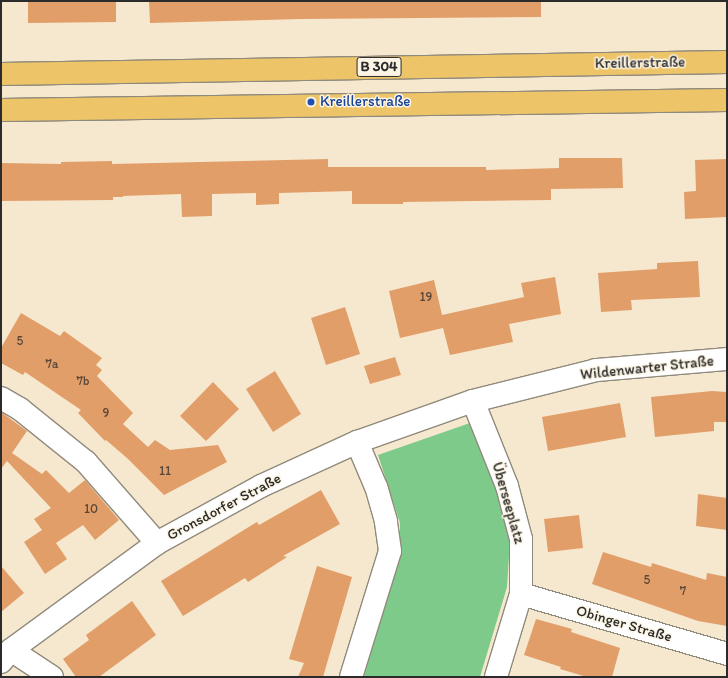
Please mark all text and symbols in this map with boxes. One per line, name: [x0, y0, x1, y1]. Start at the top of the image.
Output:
street label: Kreillerstraße: [595, 53, 685, 73]
road number: B 304: [356, 55, 402, 79]
place label: Kreillerstraße: [320, 93, 410, 111]
marker: Kreillerstraße: [305, 96, 317, 108]
house number: 19: [420, 289, 432, 305]
house number: 5: [17, 333, 23, 349]
street label: Wildenwarter Straße: [579, 352, 715, 384]
house number: 7a: [45, 356, 59, 372]
house number: 7b: [76, 373, 90, 389]
house number: 9: [103, 405, 109, 421]
street label: Überseeplatz: [488, 460, 528, 546]
house number: 11: [159, 463, 171, 479]
street label: Gronsdorfer Straße: [164, 469, 284, 545]
house number: 10: [84, 501, 98, 517]
house number: 5: [644, 572, 650, 588]
house number: 7: [680, 583, 686, 599]
street label: Obinger Straße: [574, 602, 674, 646]

